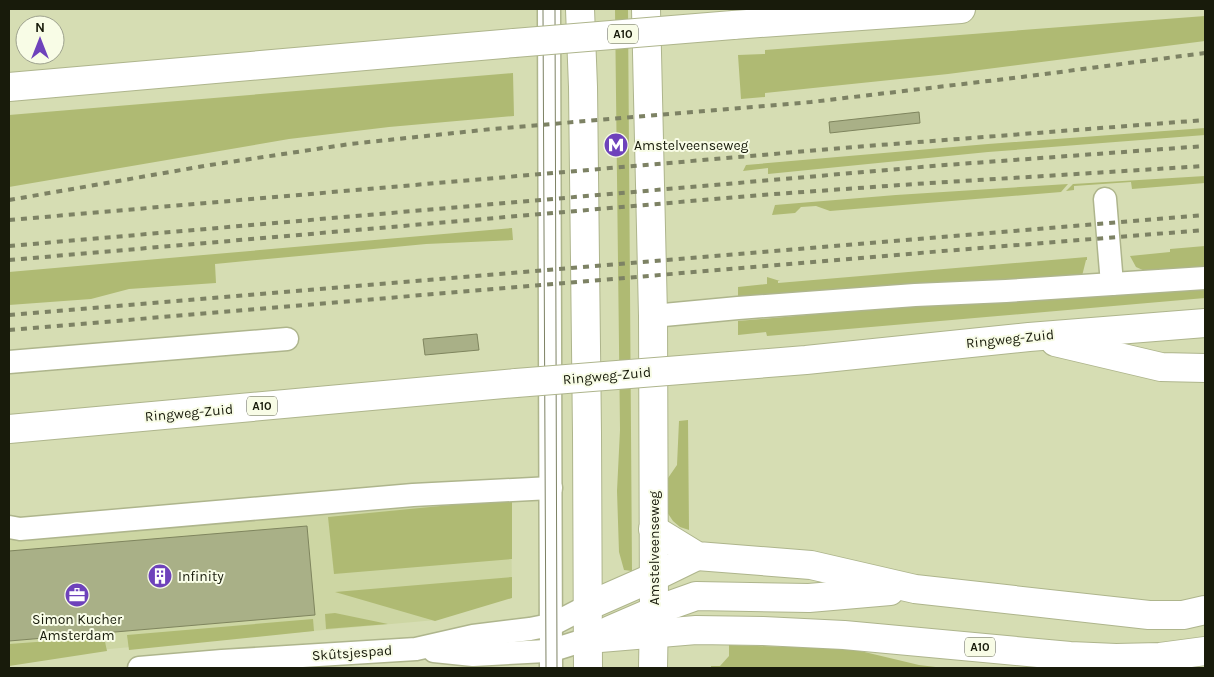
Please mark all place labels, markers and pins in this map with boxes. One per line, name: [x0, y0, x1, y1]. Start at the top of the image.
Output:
metro station icon: Amstelveenseweg: [603, 132, 629, 158]
place label: Amstelveenseweg: [634, 137, 749, 154]
building icon: Infinity: [147, 563, 173, 589]
place label: Infinity: [178, 568, 224, 585]
office icon: Simon Kucher Amsterdam: [64, 582, 90, 608]
place label: Simon Kucher Amsterdam: [32, 611, 123, 644]

